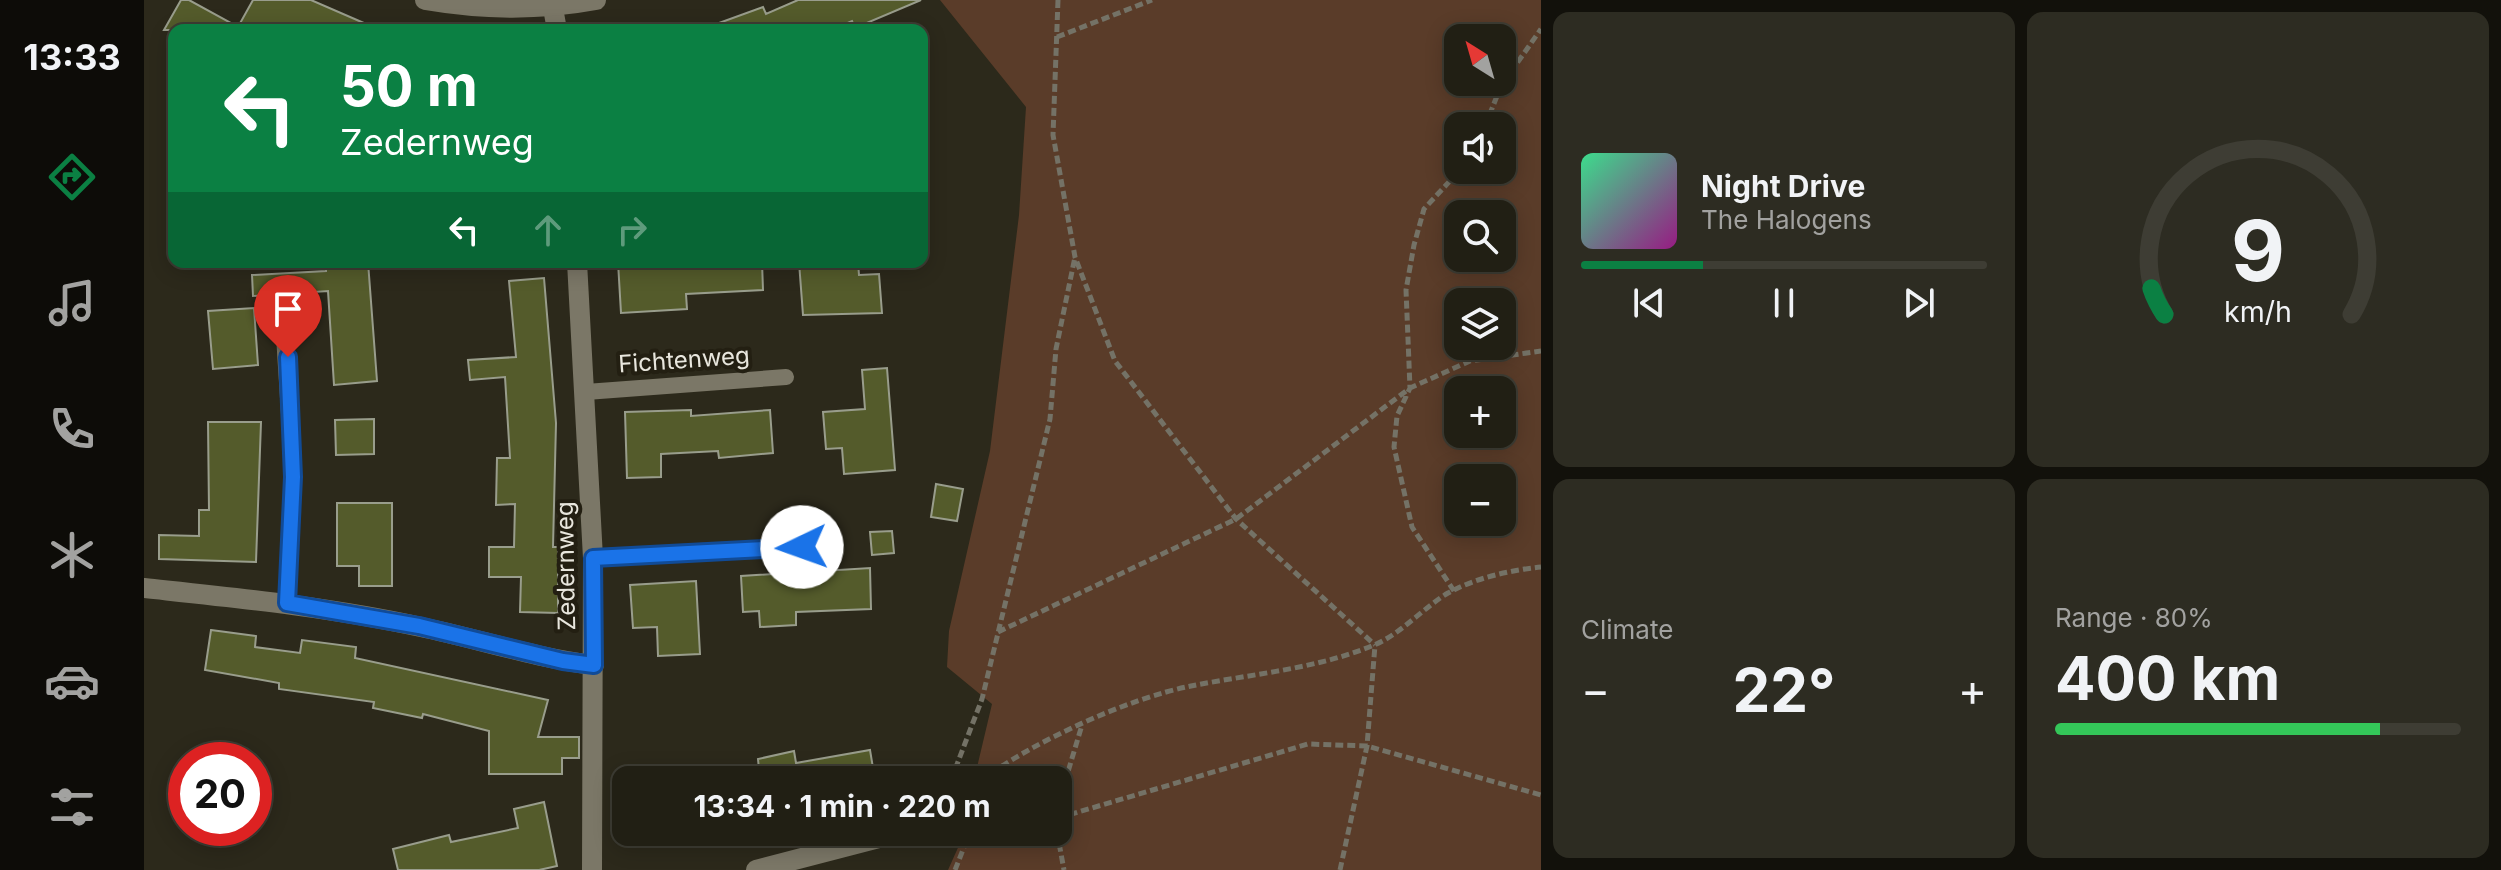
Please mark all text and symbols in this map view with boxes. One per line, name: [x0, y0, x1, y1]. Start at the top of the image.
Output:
north arrow: [1444, 24, 1516, 96]
map controls: [1444, 24, 1516, 536]
text: 13:33: [23, 35, 121, 79]
text: 50 m: [340, 52, 478, 120]
icon: left: [208, 56, 312, 160]
button: sound: [1444, 112, 1516, 184]
text: Zedernweg: [340, 120, 534, 164]
icon: directions: [44, 149, 100, 205]
text: Night Drive: [1701, 168, 1865, 204]
button: search: [1444, 200, 1516, 272]
text: 9: [2231, 200, 2285, 301]
text: The Halogens: [1701, 204, 1872, 235]
icon: left: [442, 208, 486, 252]
icon: ahead: [526, 208, 570, 252]
icon: right: [610, 208, 654, 252]
icon: music: [44, 275, 100, 331]
pin: [254, 275, 322, 357]
icon: previous: [1627, 281, 1671, 325]
icon: pause: [1762, 281, 1806, 325]
icon: next: [1897, 281, 1941, 325]
icon: arrive: [266, 287, 310, 331]
button: layers: [1444, 288, 1516, 360]
text: km/h: [2224, 294, 2292, 329]
street label: Fichtenweg: [617, 340, 751, 379]
button: +: [1444, 376, 1516, 448]
icon: phone: [44, 401, 100, 457]
button: −: [1444, 464, 1516, 536]
street label: Zedernweg: [550, 501, 581, 631]
position arrow: [760, 505, 844, 589]
icon: climate: [44, 527, 100, 583]
text: Range · 80%: [2055, 602, 2213, 633]
text: Climate: [1581, 614, 1673, 645]
text: 400 km: [2055, 642, 2280, 714]
icon: car: [44, 653, 100, 709]
text: 22°: [1732, 654, 1836, 726]
text: −: [1581, 663, 1610, 717]
text: +: [1958, 663, 1987, 717]
speed limit sign: 20: [168, 742, 272, 846]
icon: filters: [44, 779, 100, 835]
text: 13:34 · 1 min · 220 m: [693, 788, 991, 824]

